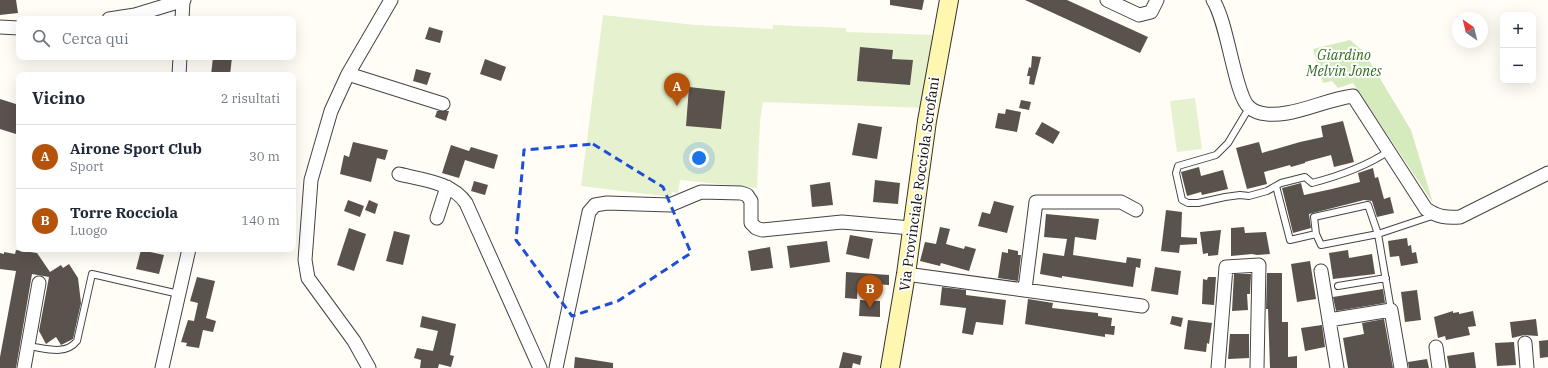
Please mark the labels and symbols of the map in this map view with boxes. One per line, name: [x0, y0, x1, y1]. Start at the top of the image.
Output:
north arrow: [1452, 12, 1488, 48]
park label: Giardino Melvin Jones: [1305, 46, 1383, 80]
pin: A: [664, 73, 690, 106]
street label: Via Provinciale Rocciola Scrofani: [895, 76, 943, 292]
your location: [689, 148, 709, 168]
pin: B: [857, 275, 883, 308]

